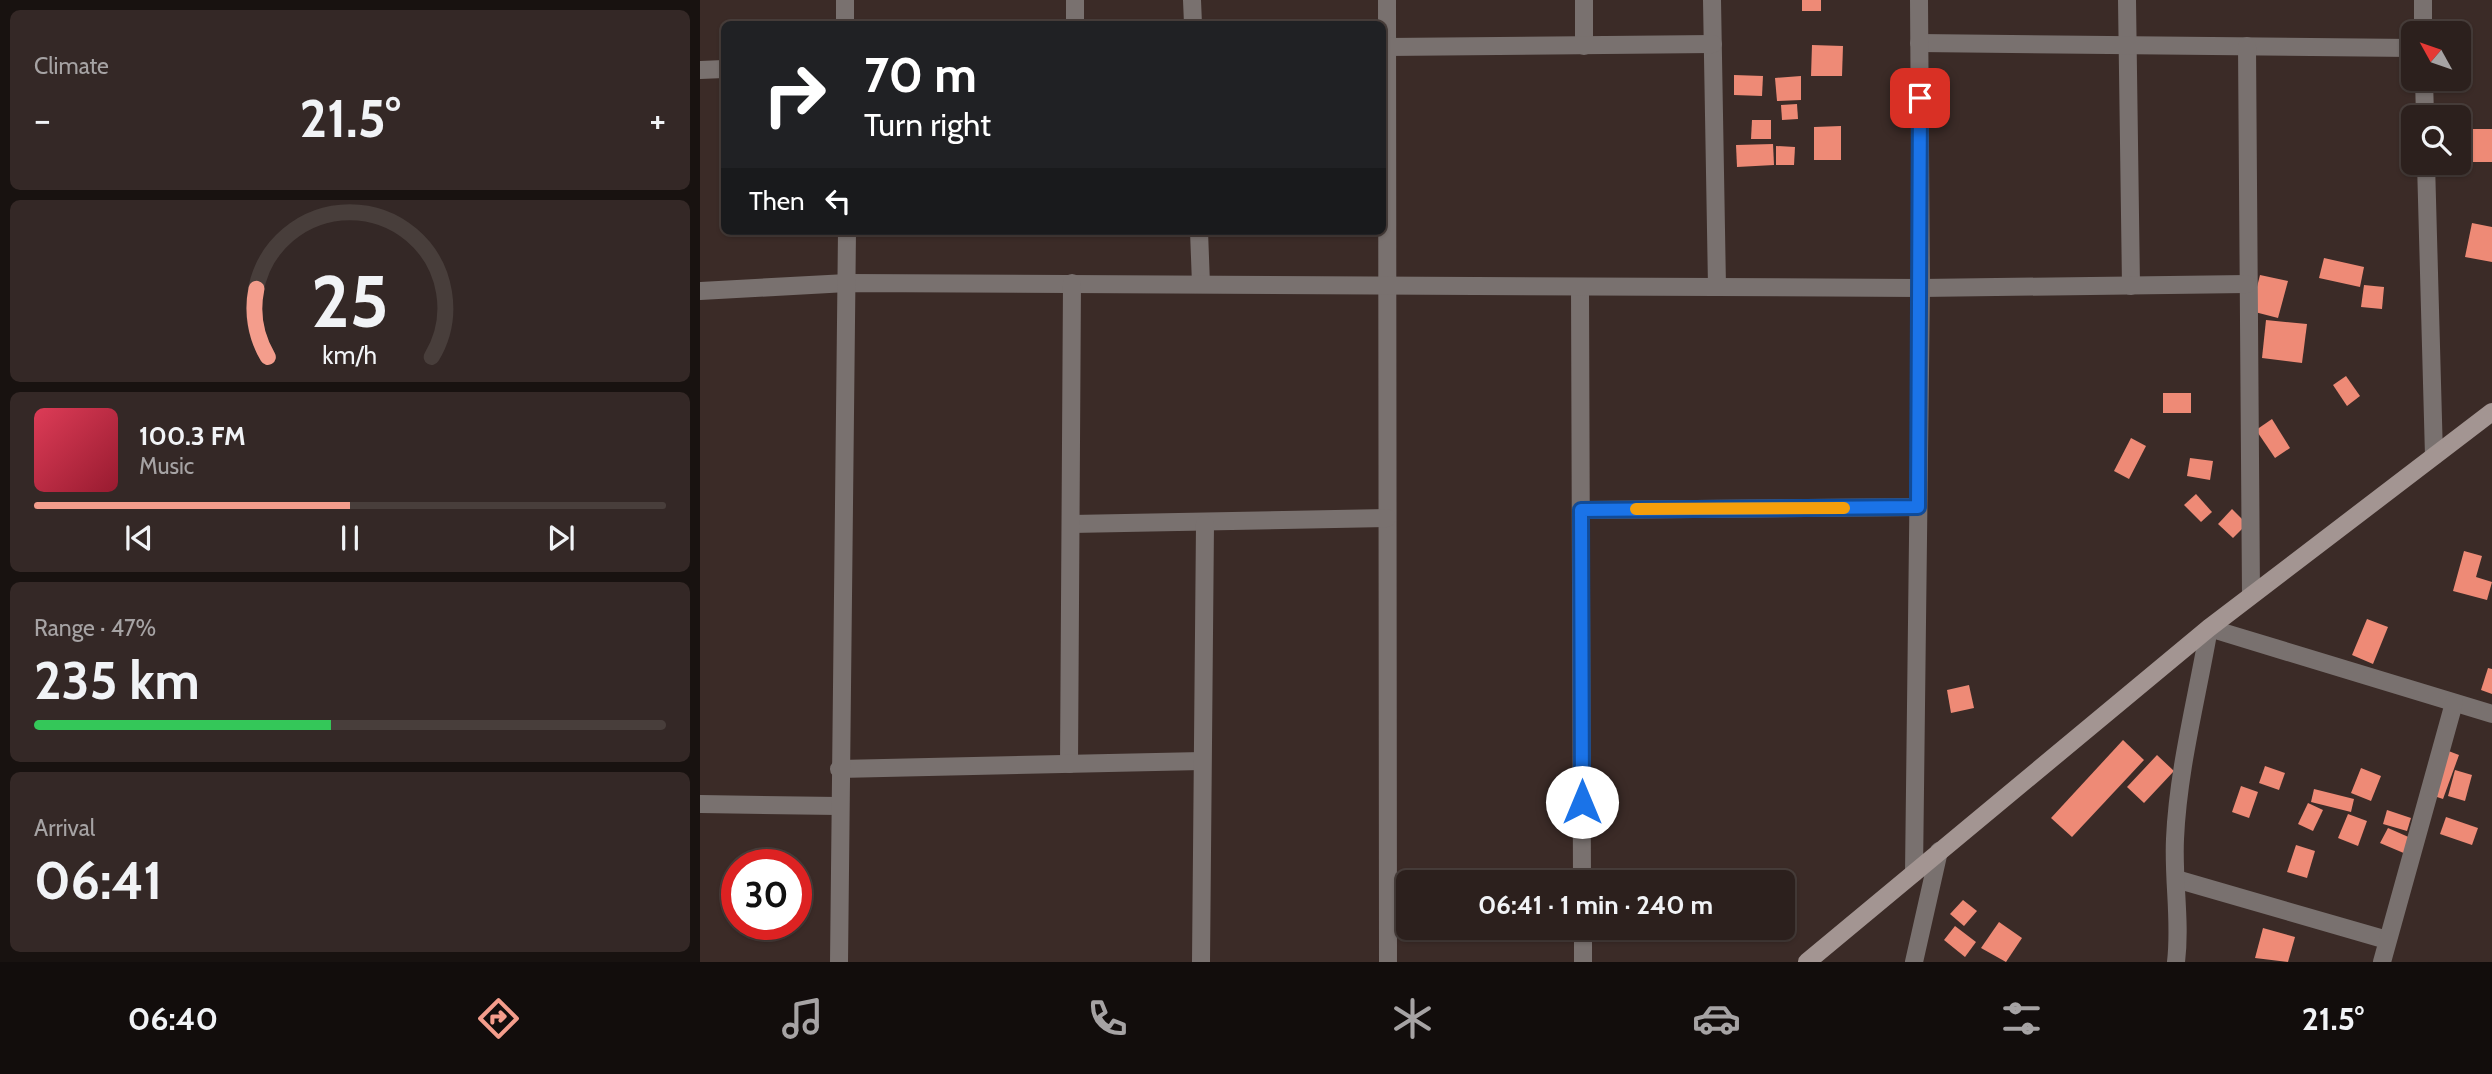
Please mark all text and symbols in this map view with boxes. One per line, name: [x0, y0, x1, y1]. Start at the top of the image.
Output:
north arrow: [2401, 21, 2471, 91]
map controls: [2401, 21, 2471, 175]
text: 70 m: [864, 45, 977, 104]
icon: right: [749, 49, 840, 140]
text: Climate: [34, 52, 109, 80]
pin: [1890, 68, 1950, 128]
icon: arrive: [1901, 79, 1939, 117]
text: 21.5°: [299, 87, 401, 150]
text: −: [34, 96, 51, 143]
text: +: [649, 96, 666, 143]
text: Turn right: [864, 105, 991, 144]
button: search: [2401, 105, 2471, 175]
icon: left: [819, 182, 857, 220]
text: Then: [749, 185, 805, 217]
text: 25: [311, 257, 389, 345]
text: km/h: [323, 340, 377, 370]
text: 100.3 FM: [139, 420, 246, 452]
text: Music: [139, 452, 194, 480]
icon: previous: [120, 519, 158, 557]
icon: pause: [331, 519, 369, 557]
icon: next: [542, 519, 580, 557]
text: Range · 47%: [34, 614, 156, 642]
text: 235 km: [34, 649, 200, 712]
position arrow: [1545, 765, 1619, 839]
text: Arrival: [34, 814, 95, 842]
text: 06:41: [34, 849, 163, 912]
speed limit sign: 30: [721, 849, 812, 940]
text: 06:41 · 1 min · 240 m: [1478, 889, 1713, 921]
icon: directions: [474, 994, 523, 1043]
icon: music: [778, 994, 827, 1043]
icon: phone: [1083, 994, 1132, 1043]
icon: climate: [1388, 994, 1437, 1043]
icon: car: [1692, 994, 1741, 1043]
icon: filters: [1997, 994, 2046, 1043]
text: 06:40: [128, 999, 218, 1038]
text: 21.5°: [2302, 999, 2364, 1038]

